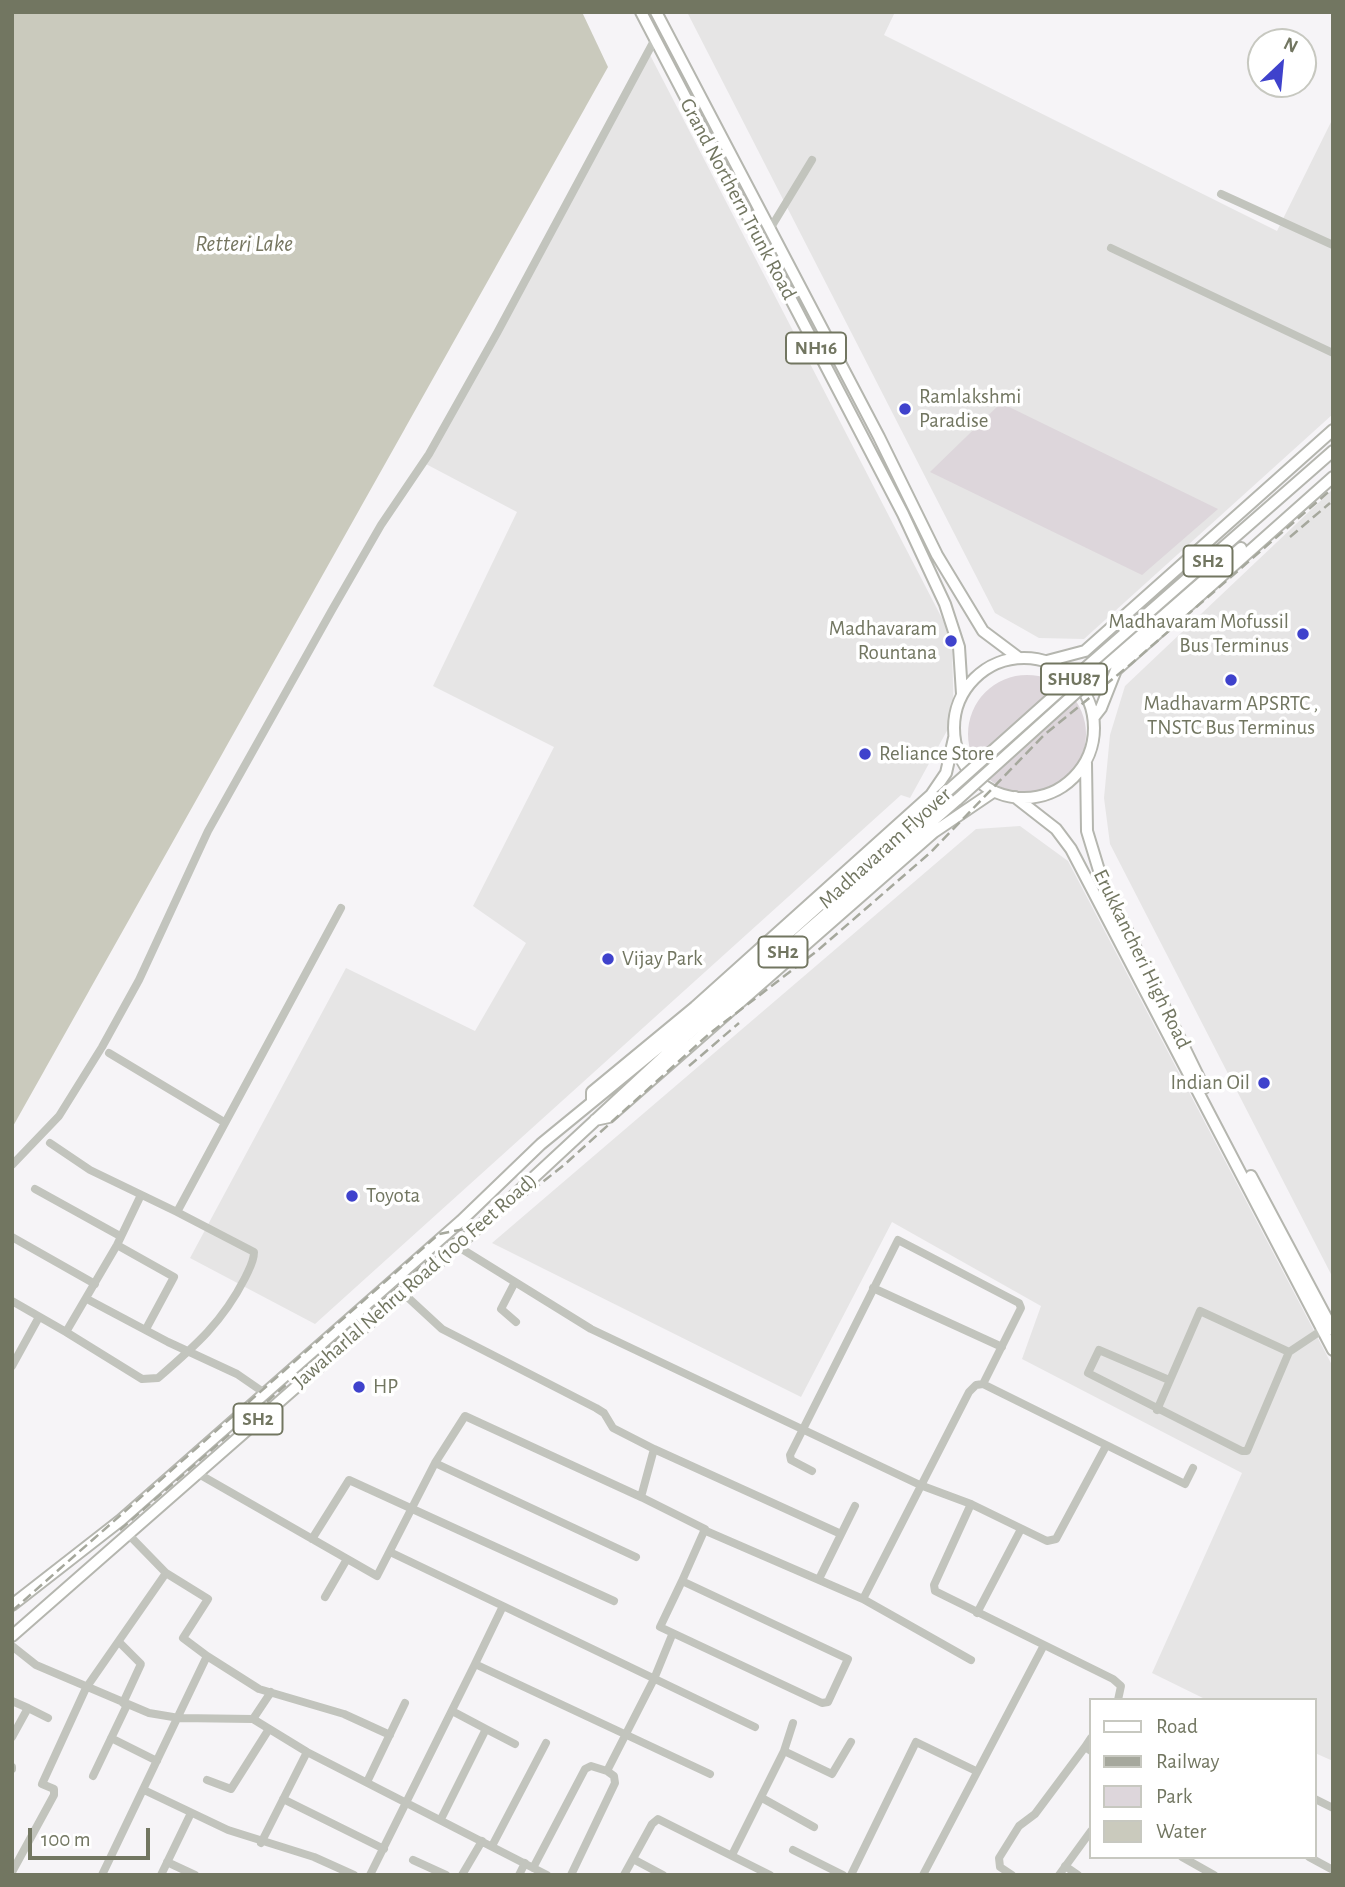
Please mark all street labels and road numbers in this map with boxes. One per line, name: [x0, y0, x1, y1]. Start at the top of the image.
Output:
street label: Grand Northern Trunk Road: [674, 94, 802, 304]
road number: NH16: [786, 332, 846, 364]
road number: SH2: [1184, 546, 1232, 576]
road number: SHU87: [1041, 664, 1107, 694]
street label: Madhavaram Flyover: [814, 782, 956, 914]
street label: Erukkancheri High Road: [1088, 865, 1196, 1053]
road number: SH2: [758, 936, 808, 968]
street label: Jawaharlal Nehru Road (100 Feet Road): [288, 1168, 542, 1394]
road number: SH2: [233, 1404, 282, 1434]

